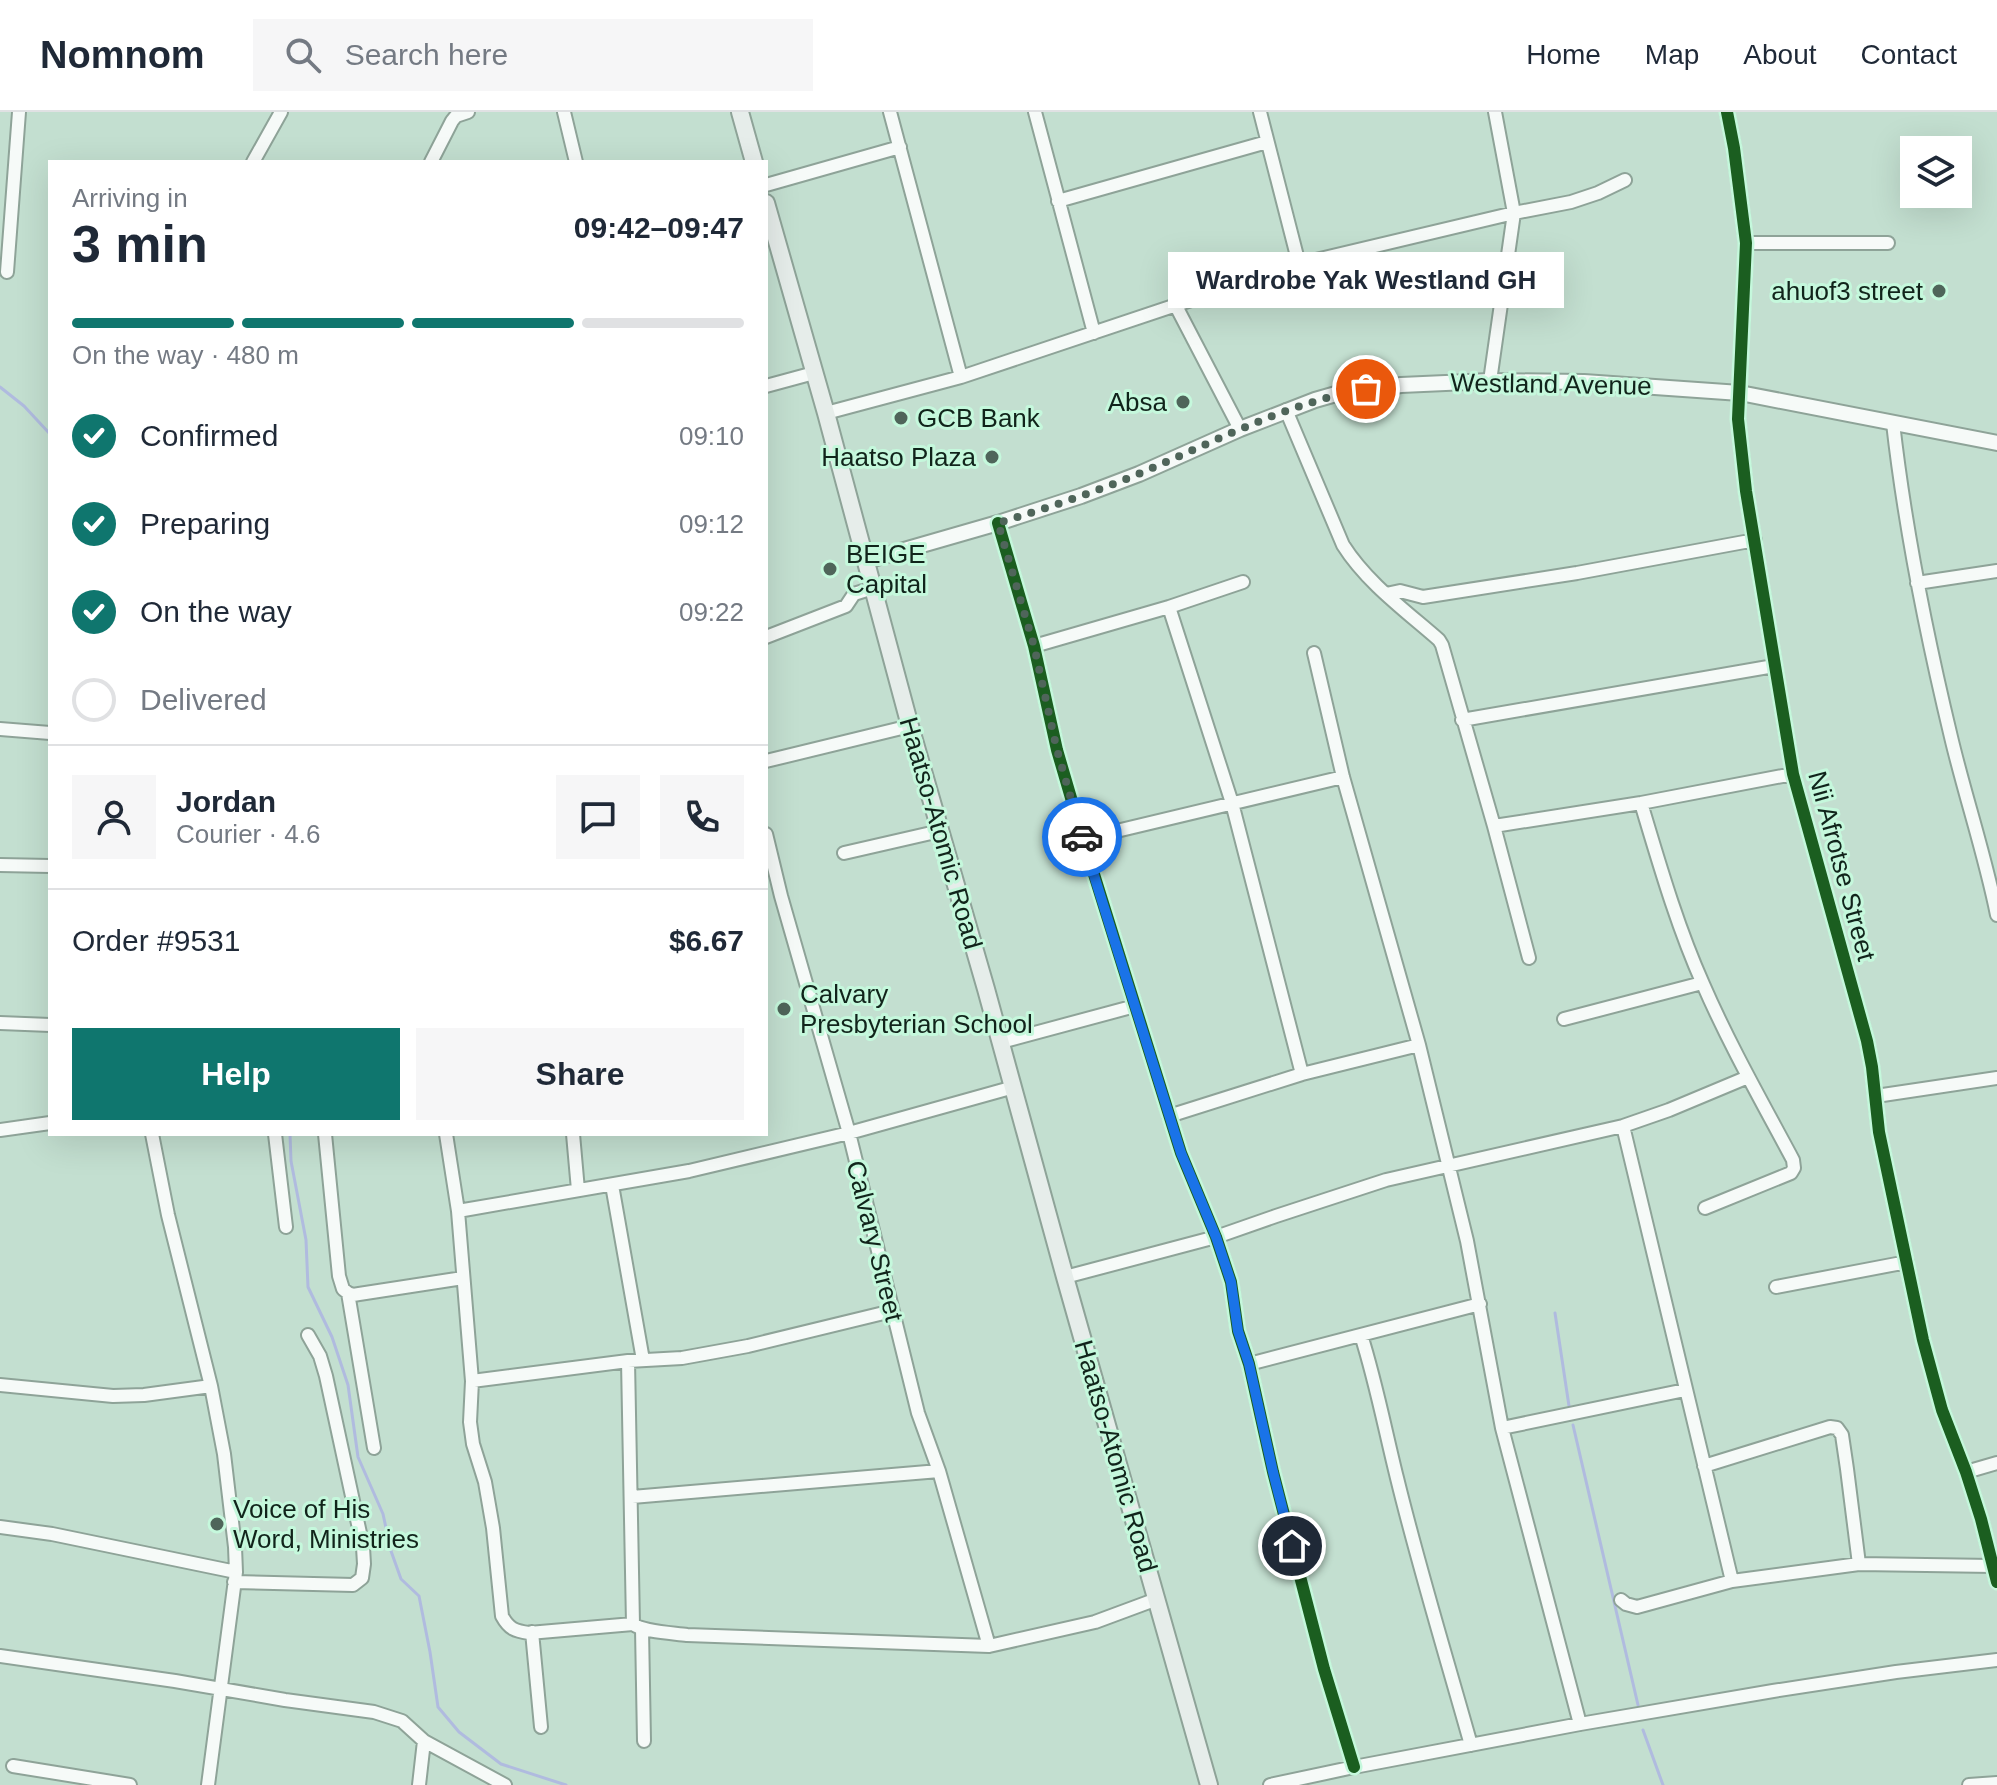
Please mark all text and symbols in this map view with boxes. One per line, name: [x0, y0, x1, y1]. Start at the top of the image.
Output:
search box: [253, 19, 813, 91]
icon: search: [281, 33, 325, 77]
text: Nomnom: [40, 34, 205, 76]
text: Search here: [345, 38, 508, 71]
text: Home: [1526, 39, 1601, 70]
text: Map: [1645, 39, 1699, 70]
text: About: [1743, 39, 1817, 70]
text: Contact: [1861, 39, 1957, 70]
map controls: [1900, 136, 1972, 208]
button: layers: [1900, 136, 1972, 208]
text: Arriving in: [72, 183, 188, 213]
text: 09:42–09:47: [574, 211, 744, 244]
text: 3 min: [72, 215, 208, 273]
callout: Wardrobe Yak Westland GH: [1168, 253, 1564, 309]
text: Wardrobe Yak Westland GH: [1196, 265, 1536, 295]
place label: ahuof3 street: [1771, 276, 1924, 306]
marker: ahuof3 street: [1930, 282, 1948, 300]
text: On the way · 480 m: [72, 340, 299, 370]
pin: [1332, 355, 1400, 423]
icon: bag: [1344, 367, 1388, 411]
street label: Westland Avenue: [1450, 367, 1652, 401]
place label: Absa: [1108, 387, 1168, 417]
marker: Absa: [1174, 393, 1192, 411]
place label: GCB Bank: [917, 403, 1041, 433]
marker: GCB Bank: [892, 409, 910, 427]
icon: check: [72, 414, 116, 458]
text: Confirmed: [140, 419, 278, 452]
text: 09:10: [679, 421, 744, 451]
place label: Haatso Plaza: [821, 442, 977, 472]
marker: Haatso Plaza: [983, 448, 1001, 466]
icon: check: [72, 502, 116, 546]
text: Preparing: [140, 507, 270, 540]
text: 09:12: [679, 509, 744, 539]
place label: BEIGE Capital: [846, 539, 927, 599]
marker: BEIGE Capital: [821, 560, 839, 578]
icon: check: [72, 590, 116, 634]
text: On the way: [140, 595, 292, 628]
text: 09:22: [679, 597, 744, 627]
text: Delivered: [140, 683, 267, 716]
street label: Haatso-Atomic Road: [894, 714, 988, 952]
street label: Nii Afrotse Street: [1802, 768, 1882, 965]
button: person: [72, 775, 156, 859]
button: chat: [556, 775, 640, 859]
button: phone: [660, 775, 744, 859]
text: Jordan: [176, 785, 276, 818]
courier: [1042, 797, 1122, 877]
icon: car: [1060, 815, 1104, 859]
text: Courier · 4.6: [176, 819, 321, 849]
text: Order #9531: [72, 924, 240, 957]
text: $6.67: [669, 924, 744, 957]
place label: Calvary Presbyterian School: [800, 979, 1033, 1039]
marker: Calvary Presbyterian School: [775, 1000, 793, 1018]
button: Help: [72, 1028, 400, 1120]
button: Share: [416, 1028, 744, 1120]
street label: Calvary Street: [841, 1157, 910, 1325]
street label: Haatso-Atomic Road: [1069, 1337, 1163, 1575]
place label: Voice of His Word, Ministries: [233, 1494, 419, 1554]
pin: [1258, 1512, 1326, 1580]
marker: Voice of His Word, Ministries: [208, 1515, 226, 1533]
icon: home: [1270, 1524, 1314, 1568]

